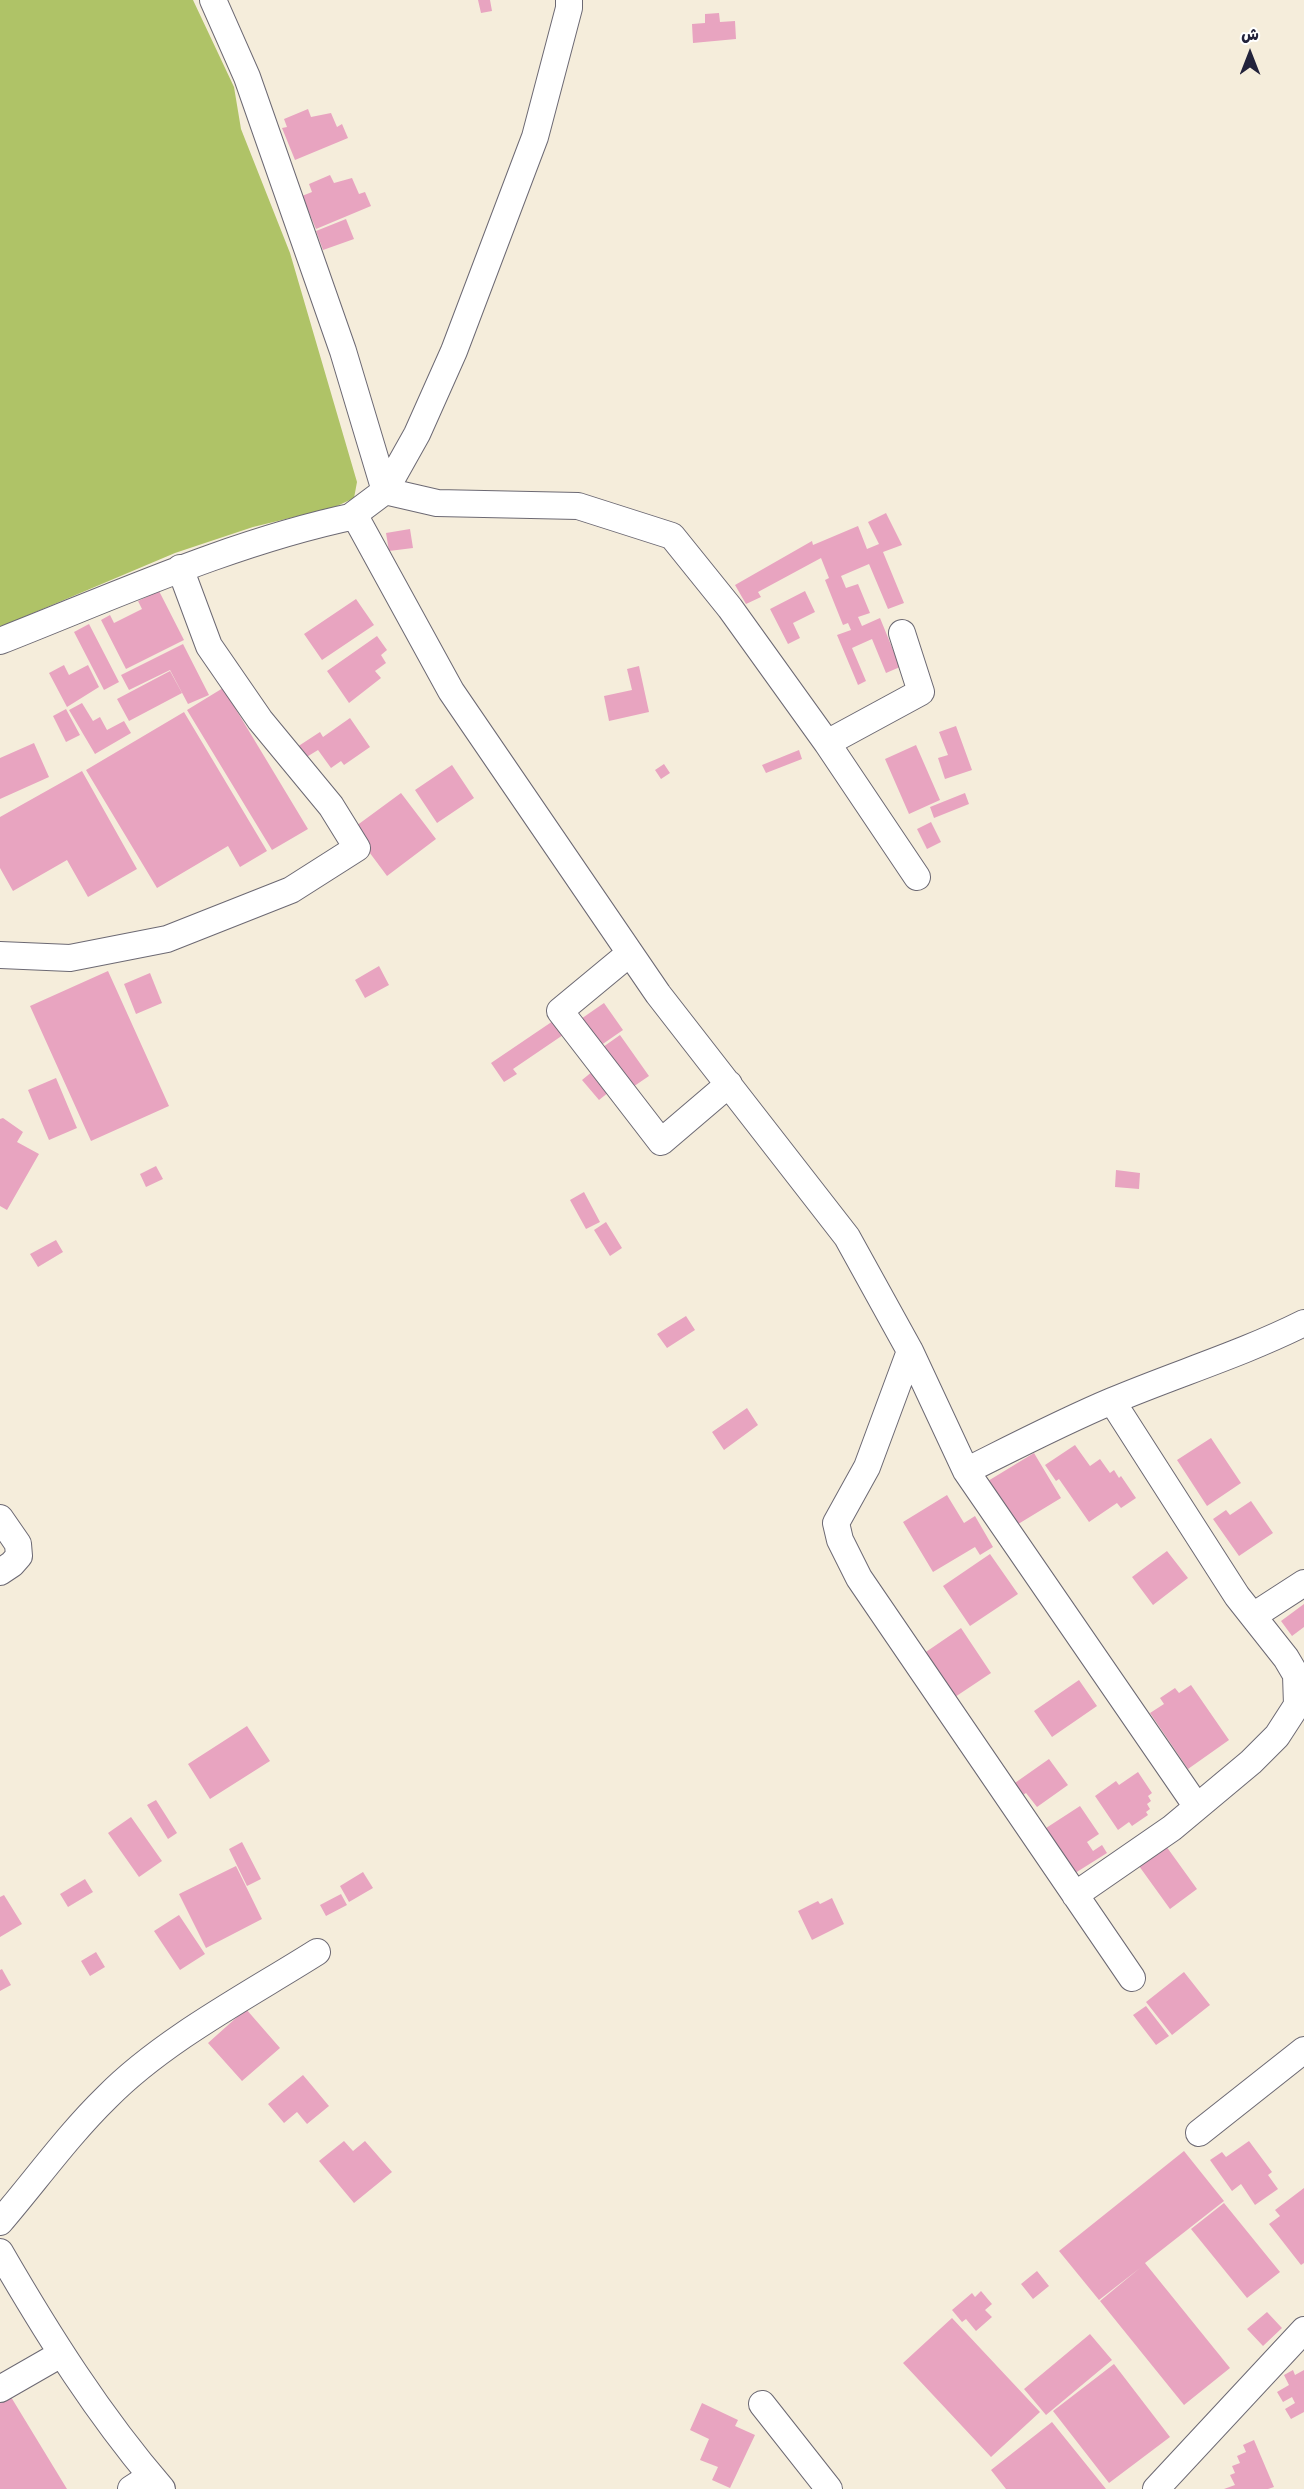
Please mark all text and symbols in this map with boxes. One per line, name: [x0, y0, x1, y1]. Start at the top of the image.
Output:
north arrow: [1220, 24, 1280, 84]
text: ش: [1241, 24, 1259, 48]

